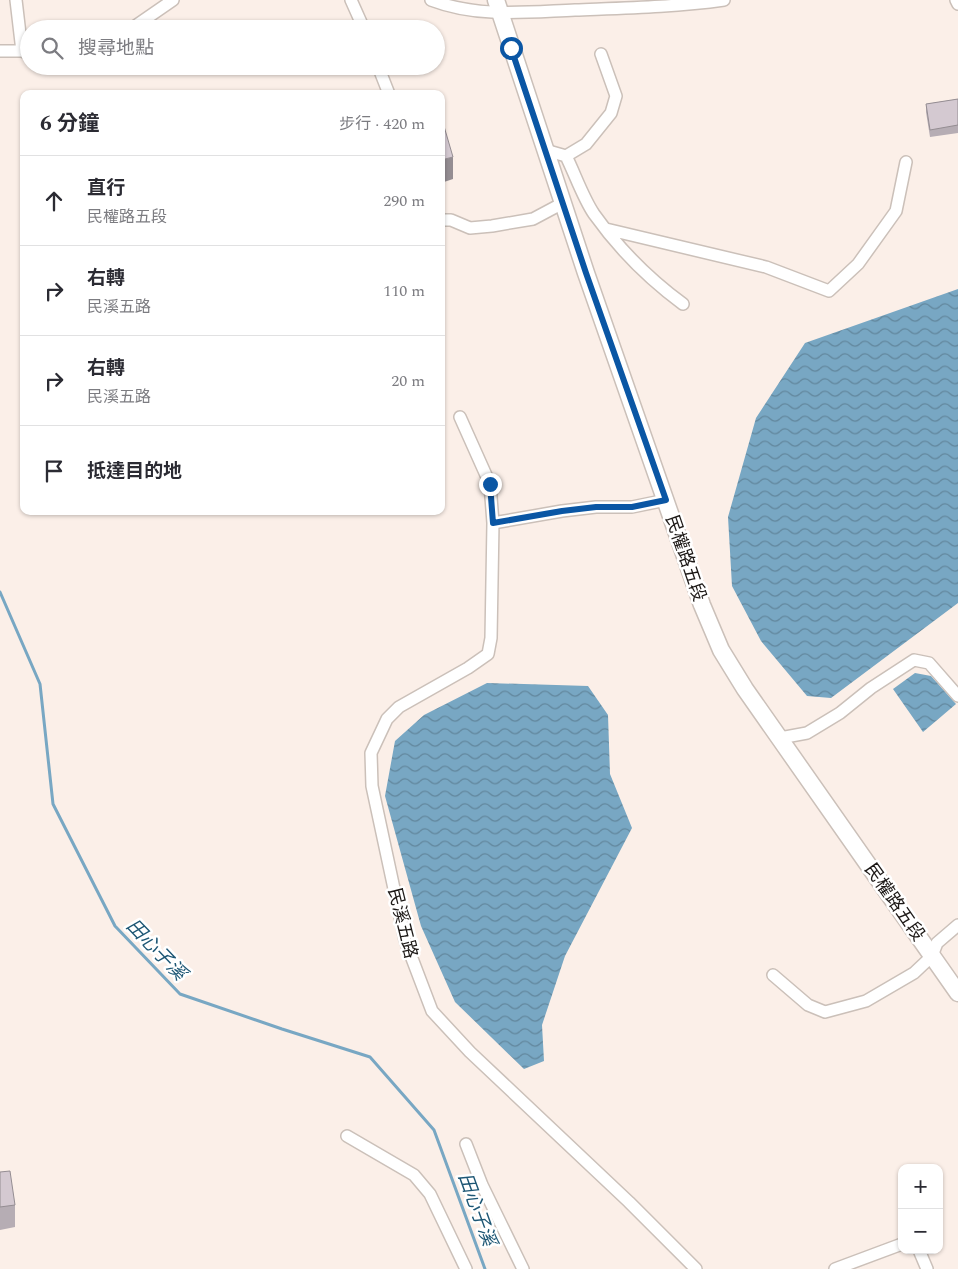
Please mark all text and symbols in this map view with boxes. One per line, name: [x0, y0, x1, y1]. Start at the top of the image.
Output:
search box: [20, 20, 445, 75]
icon: search: [38, 34, 66, 62]
text: 搜尋地點: [78, 34, 154, 63]
route start: [500, 37, 523, 60]
text: 6 分鐘: [40, 108, 99, 140]
text: 步行 · 420 m: [339, 112, 425, 136]
text: 直行: [87, 174, 125, 203]
icon: ahead: [40, 187, 68, 215]
text: 290 m: [383, 189, 425, 213]
text: 民權路五段: [87, 205, 167, 229]
text: 右轉: [87, 264, 125, 293]
icon: right: [40, 277, 68, 305]
text: 110 m: [383, 279, 425, 303]
text: 民溪五路: [87, 295, 151, 319]
text: 右轉: [87, 354, 125, 383]
icon: right: [40, 367, 68, 395]
text: 20 m: [391, 369, 425, 393]
text: 民溪五路: [87, 385, 151, 409]
icon: arrive: [40, 457, 68, 485]
text: 抵達目的地: [87, 457, 182, 486]
route end: [479, 473, 502, 496]
street label: 民權路五段: [658, 511, 713, 605]
street label: 民權路五段: [858, 858, 931, 947]
street label: 民溪五路: [381, 885, 424, 961]
water label: 田心子溪: [119, 913, 195, 990]
map controls: [898, 1164, 943, 1254]
button: +: [898, 1164, 943, 1209]
water label: 田心子溪: [450, 1169, 504, 1253]
button: −: [898, 1209, 943, 1254]

